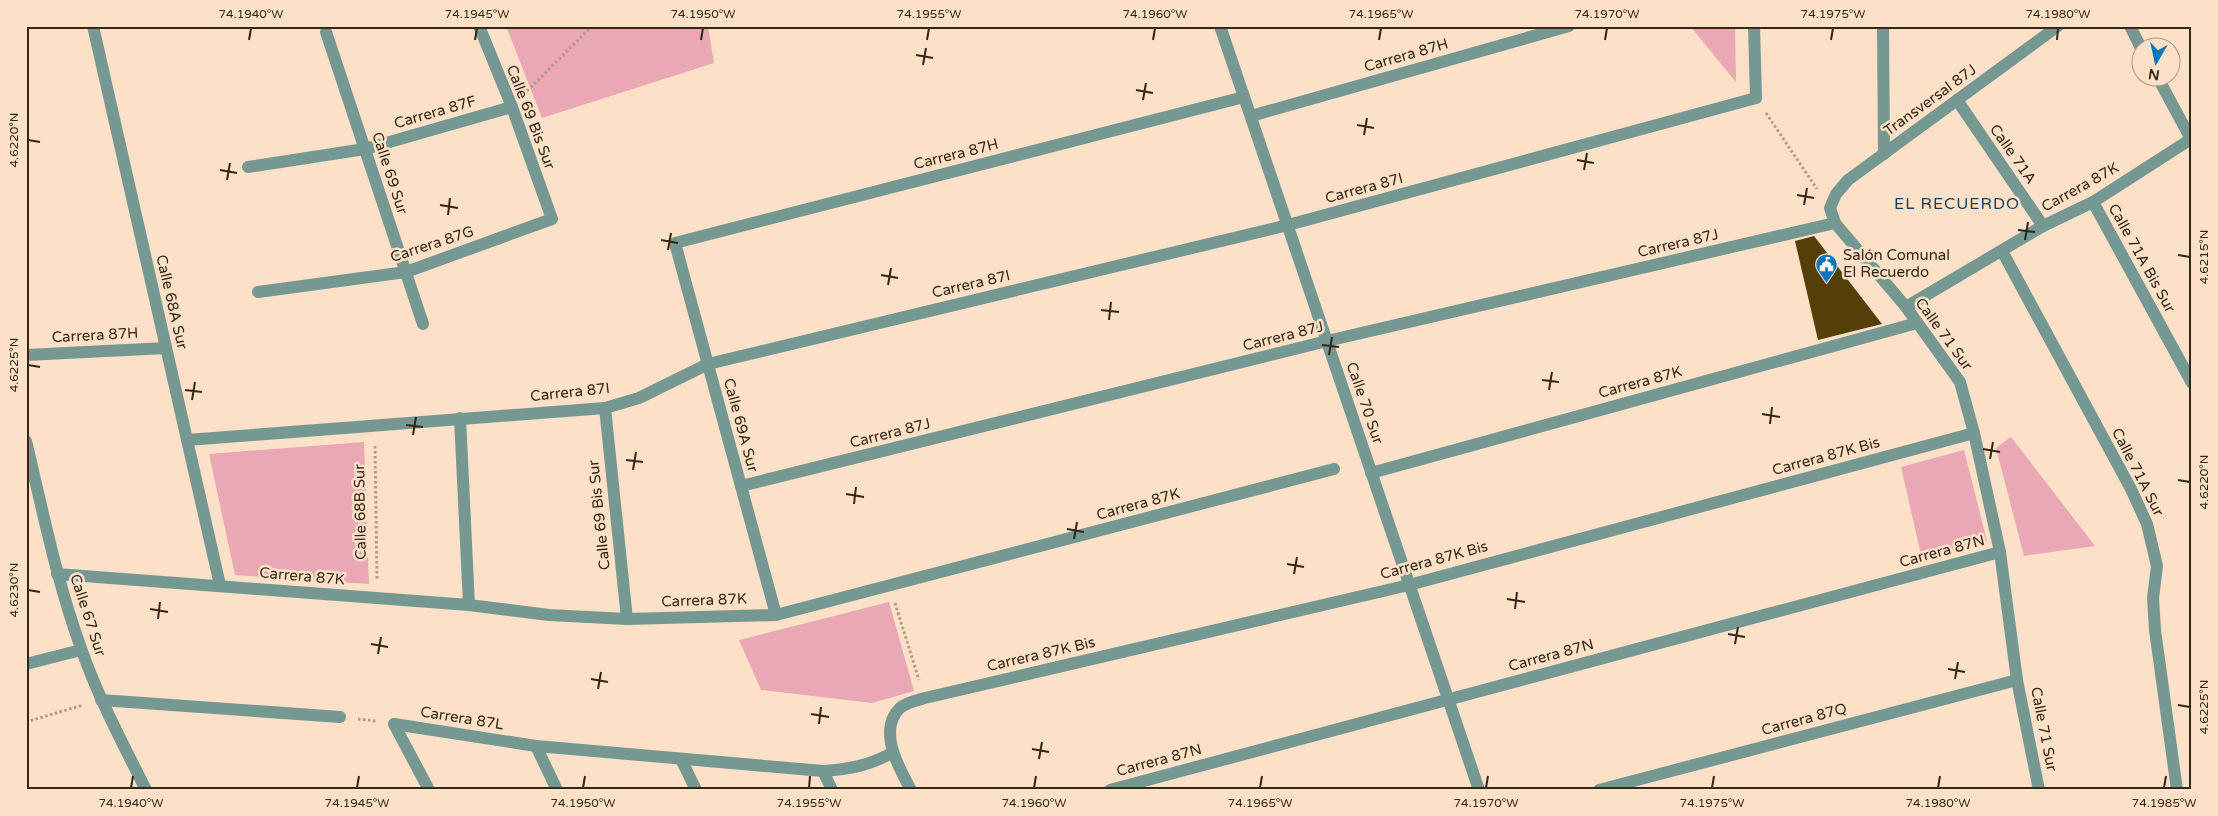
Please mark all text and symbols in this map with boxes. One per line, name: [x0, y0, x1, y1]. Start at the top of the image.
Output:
text: 74.1940°W: [218, 7, 284, 21]
text: 74.1945°W: [445, 7, 509, 21]
text: 74.1950°W: [670, 7, 736, 21]
text: 74.1955°W: [897, 7, 961, 21]
text: 74.1960°W: [1122, 7, 1188, 21]
text: 74.1965°W: [1349, 7, 1413, 21]
text: 74.1970°W: [1574, 7, 1640, 21]
text: 74.1975°W: [1801, 7, 1865, 21]
text: 74.1980°W: [2025, 7, 2091, 21]
street label: Carrera 87H: [1362, 34, 1450, 76]
north arrow: [2130, 38, 2180, 88]
street label: Transversal 87J: [1880, 60, 1980, 140]
street label: Calle 69 Bis Sur: [503, 62, 559, 172]
text: N: [2147, 65, 2161, 84]
street label: Carrera 87F: [392, 92, 478, 132]
text: 4.6220°N: [7, 113, 21, 167]
street label: Calle 71A: [1986, 121, 2040, 187]
street label: Calle 69 Sur: [368, 130, 412, 217]
street label: Carrera 87H: [912, 135, 1000, 173]
street label: Carrera 87K: [2038, 158, 2122, 216]
street label: Carrera 87I: [1323, 169, 1405, 207]
district label: EL RECUERDO: [1894, 194, 2020, 214]
street label: Calle 71A Bis Sur: [2105, 200, 2180, 316]
street label: Carrera 87G: [388, 222, 476, 266]
street label: Carrera 87J: [1636, 225, 1720, 261]
text: 4.6215°N: [2197, 230, 2211, 284]
place label: Salón Comunal El Recuerdo: [1843, 246, 1950, 281]
public building icon: Salón Comunal El Recuerdo: [1815, 252, 1839, 283]
street label: Calle 68A Sur: [152, 253, 192, 351]
street label: Carrera 87I: [930, 266, 1012, 302]
street label: Calle 71 Sur: [1912, 294, 1977, 374]
street label: Carrera 87J: [1241, 317, 1325, 355]
street label: Carrera 87H: [51, 324, 139, 346]
text: 4.6225°N: [7, 338, 21, 392]
street label: Calle 70 Sur: [1343, 360, 1387, 447]
street label: Carrera 87K: [1596, 362, 1684, 402]
street label: Calle 69A Sur: [720, 376, 762, 474]
street label: Carrera 87I: [529, 379, 611, 405]
street label: Carrera 87J: [848, 414, 932, 452]
street label: Calle 71A Sur: [2108, 425, 2168, 519]
street label: Carrera 87K Bis: [1770, 433, 1882, 479]
text: 4.6220°N: [2197, 455, 2211, 509]
street label: Calle 69 Bis Sur: [584, 459, 614, 571]
street label: Calle 68B Sur: [350, 464, 370, 560]
street label: Carrera 87K: [1094, 484, 1182, 524]
street label: Carrera 87N: [1897, 531, 1987, 571]
street label: Carrera 87K Bis: [1378, 537, 1490, 583]
text: 4.6230°N: [7, 563, 21, 617]
street label: Carrera 87K: [259, 563, 345, 589]
street label: Calle 67 Sur: [66, 572, 110, 659]
street label: Carrera 87K: [661, 590, 747, 610]
street label: Carrera 87K Bis: [985, 633, 1097, 675]
street label: Carrera 87N: [1506, 635, 1596, 675]
text: 4.6225°N: [2197, 680, 2211, 734]
street label: Calle 71 Sur: [2027, 685, 2061, 773]
street label: Carrera 87Q: [1759, 699, 1849, 739]
street label: Carrera 87L: [419, 703, 505, 734]
street label: Carrera 87N: [1114, 740, 1204, 780]
text: 74.1940°W: [98, 796, 164, 810]
text: 74.1945°W: [325, 796, 389, 810]
text: 74.1950°W: [550, 796, 616, 810]
text: 74.1955°W: [777, 796, 841, 810]
text: 74.1960°W: [1001, 796, 1067, 810]
text: 74.1965°W: [1228, 796, 1292, 810]
text: 74.1970°W: [1453, 796, 1519, 810]
text: 74.1975°W: [1680, 796, 1744, 810]
text: 74.1980°W: [1905, 796, 1971, 810]
text: 74.1985°W: [2132, 796, 2196, 810]

